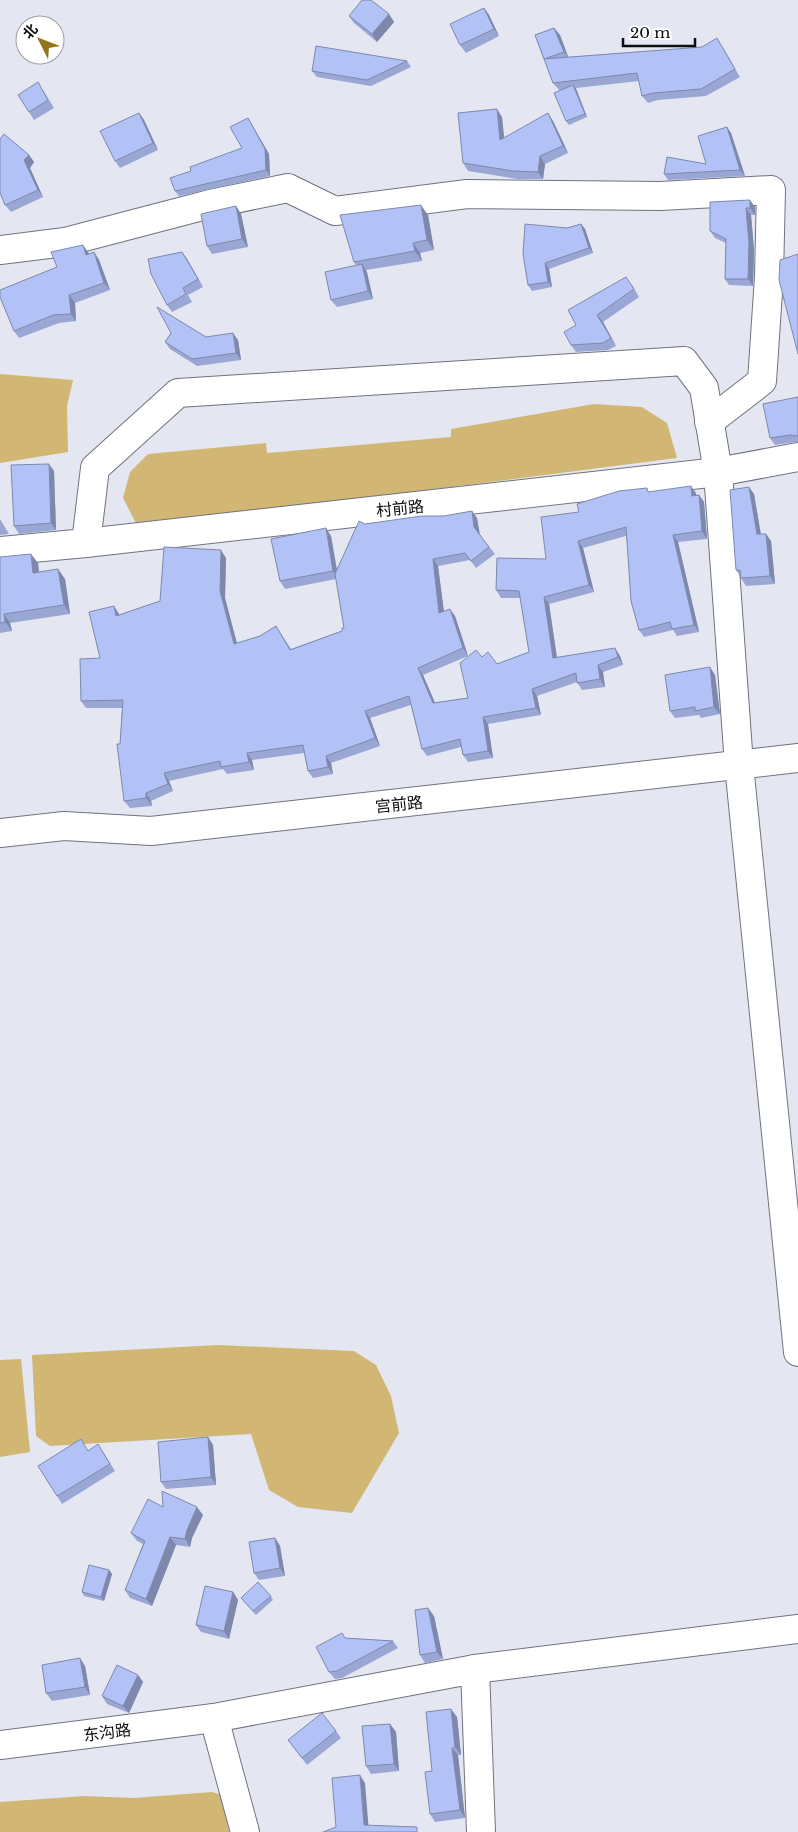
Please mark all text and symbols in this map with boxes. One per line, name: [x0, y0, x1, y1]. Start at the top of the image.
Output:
north arrow: [15, 15, 65, 65]
scale bar: [623, 15, 696, 47]
text: 北: [19, 20, 42, 43]
text: 20 m: [630, 23, 670, 42]
street label: 村前路: [375, 496, 425, 520]
street label: 宫前路: [374, 792, 424, 816]
street label: 东沟路: [82, 1719, 132, 1745]

